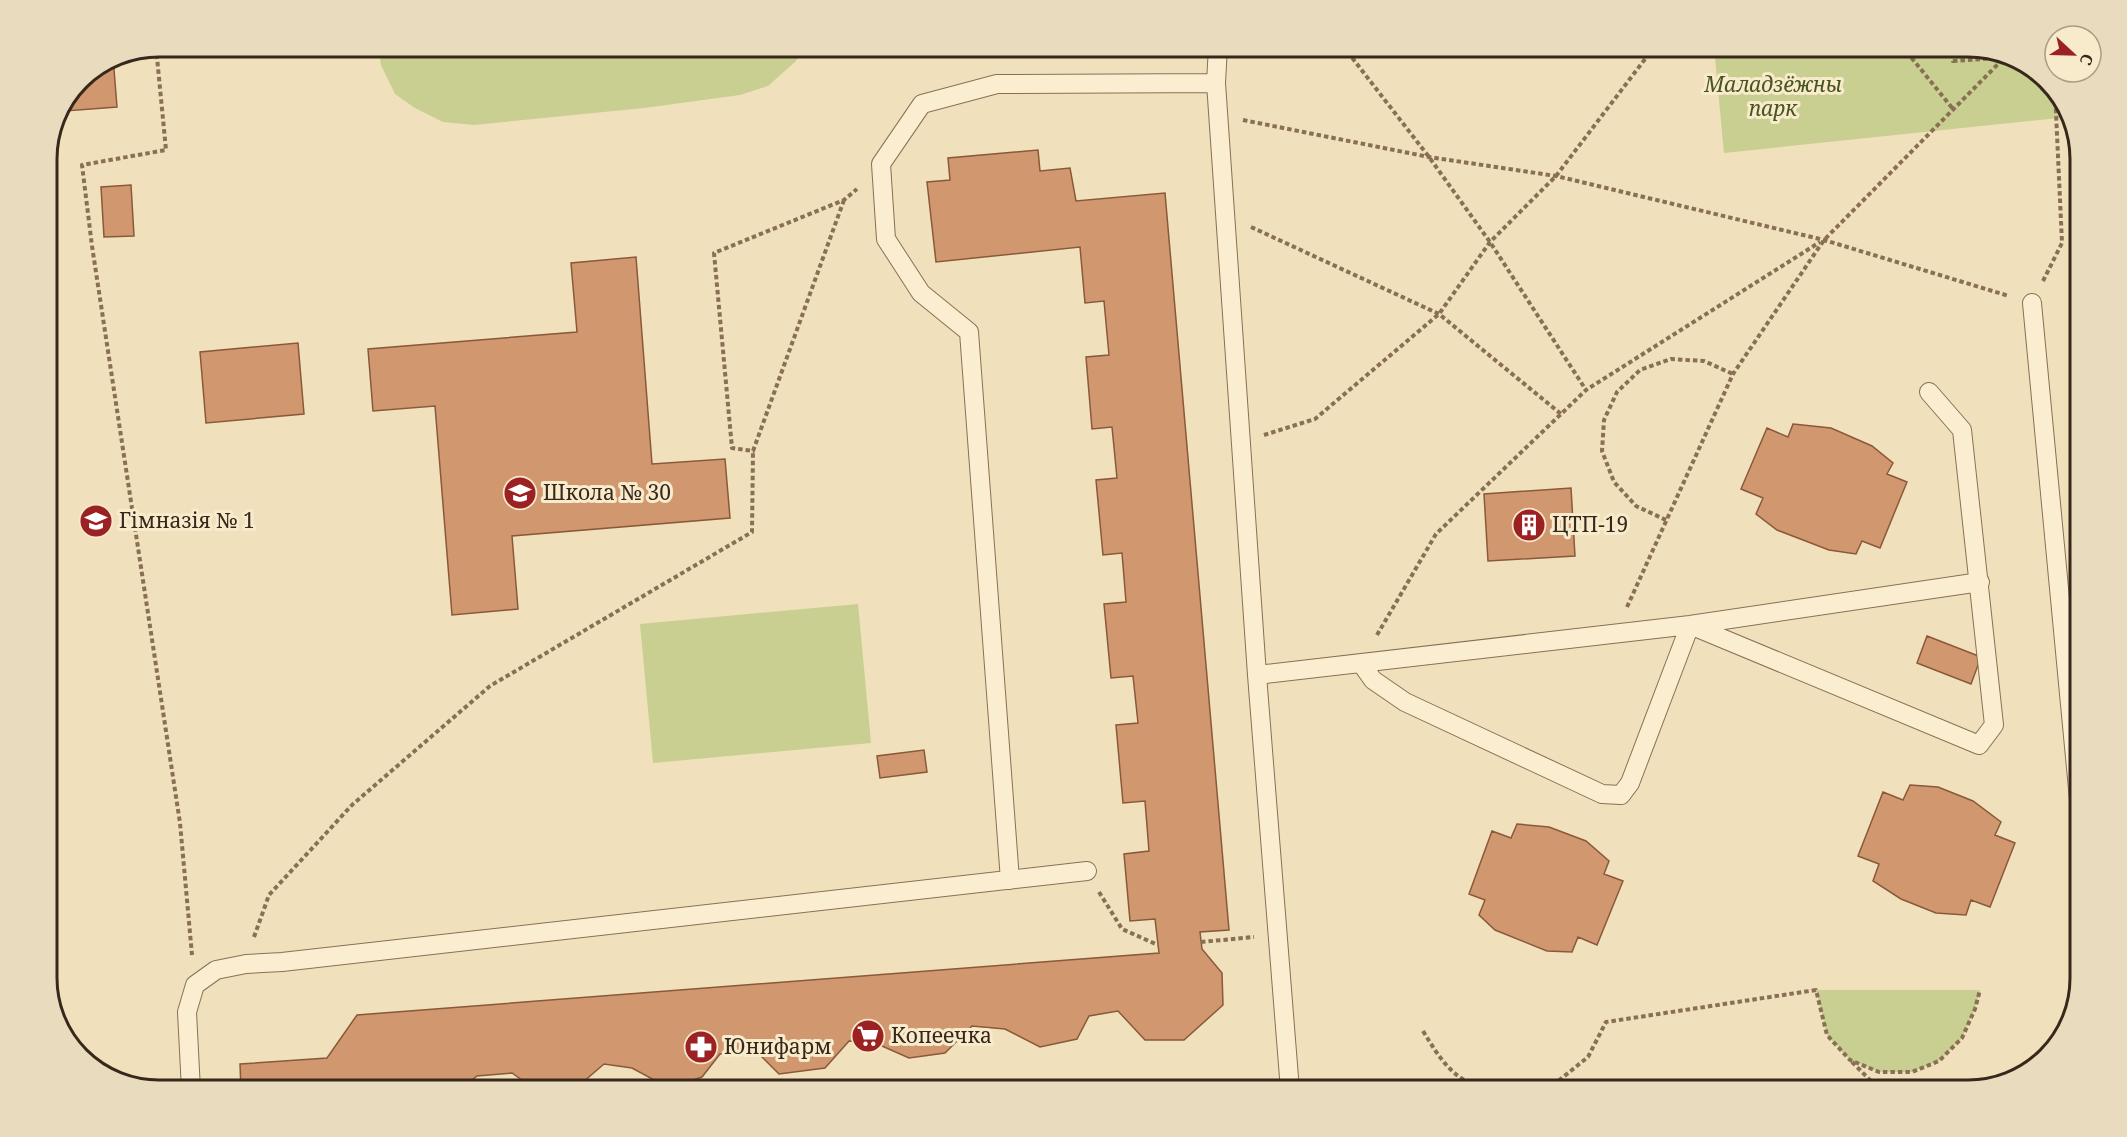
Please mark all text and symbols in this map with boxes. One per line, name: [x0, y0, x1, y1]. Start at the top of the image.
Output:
north arrow: [2043, 24, 2103, 84]
text: С: [2075, 51, 2099, 69]
park label: Маладзёжны парк: [1703, 70, 1842, 122]
school or university icon: Школа № 30: [502, 475, 538, 511]
place label: Школа № 30: [543, 478, 671, 506]
school or university icon: Гімназія № 1: [78, 503, 114, 539]
place label: Гімназія № 1: [119, 506, 255, 534]
building icon: ЦТП-19: [1511, 507, 1547, 543]
place label: ЦТП-19: [1552, 510, 1628, 538]
supermarket icon: Копеечка: [850, 1018, 886, 1054]
place label: Копеечка: [891, 1021, 992, 1049]
pharmacy icon: Юнифарм: [683, 1029, 719, 1065]
place label: Юнифарм: [724, 1032, 832, 1060]

